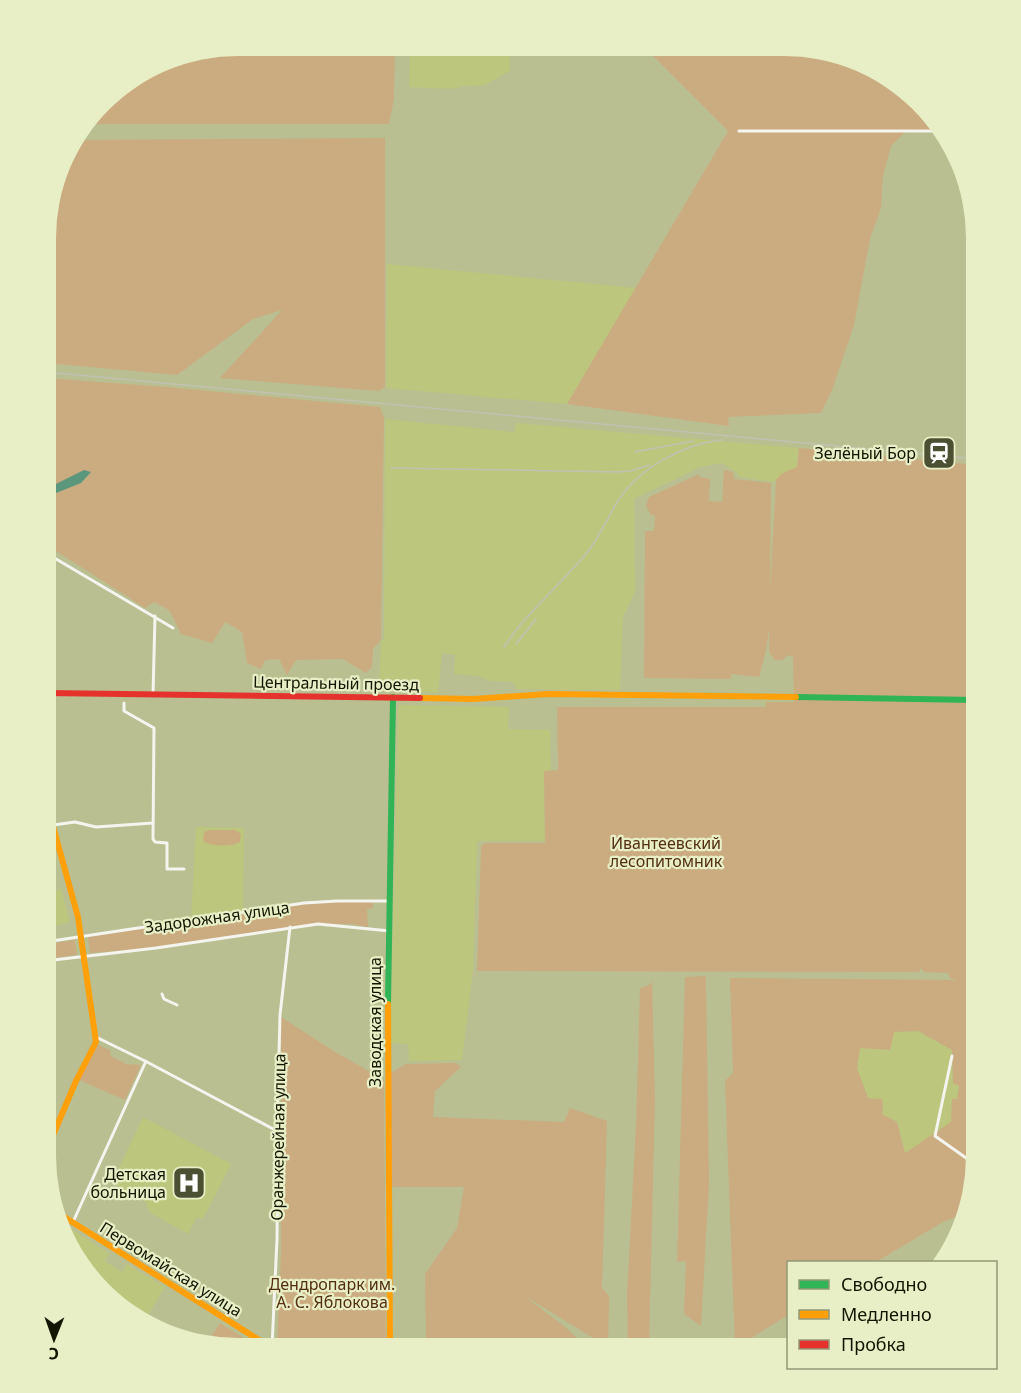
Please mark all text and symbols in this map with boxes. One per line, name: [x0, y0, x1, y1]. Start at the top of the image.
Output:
station icon: Зелёный Бор: [921, 435, 957, 471]
place label: Зелёный Бор: [815, 442, 916, 464]
street label: Центральный проезд: [253, 671, 419, 695]
park label: Ивантеевский лесопитомник: [610, 832, 723, 872]
street label: Задорожная улица: [143, 896, 291, 938]
street label: Заводская улица: [364, 957, 386, 1087]
street label: Оранжерейная улица: [266, 1053, 290, 1221]
place label: Детская больница: [90, 1163, 166, 1203]
hospital icon: Детская больница: [171, 1165, 207, 1201]
street label: Первомайская улица: [96, 1216, 246, 1322]
legend: [787, 1261, 997, 1369]
text: Свободно: [841, 1272, 927, 1296]
park label: Дендропарк им. А. С. Яблокова: [269, 1273, 395, 1313]
text: Медленно: [841, 1302, 932, 1326]
north arrow: [24, 1309, 84, 1369]
text: Пробка: [841, 1332, 906, 1356]
text: С: [48, 1343, 59, 1365]

